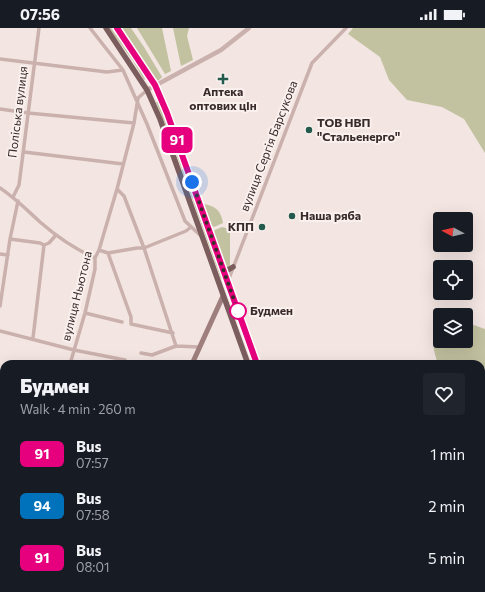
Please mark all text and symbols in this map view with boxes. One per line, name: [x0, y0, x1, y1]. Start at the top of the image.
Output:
text: 07:56: [20, 5, 60, 23]
street label: Поліська вулиця: [4, 65, 30, 159]
marker: Аптека оптових цін: [218, 74, 228, 84]
street label: вулиця Сергія Барсукова: [237, 78, 299, 213]
place label: Аптека оптових цін: [189, 84, 257, 112]
place label: ТОВ НВП "Стальенерго": [317, 115, 400, 143]
marker: ТОВ НВП "Стальенерго": [304, 125, 314, 135]
line badge: 91: [159, 127, 195, 153]
text: 91: [170, 131, 184, 148]
your location: [182, 172, 202, 192]
place label: Наша ряба: [300, 208, 361, 222]
marker: Наша ряба: [287, 211, 297, 221]
north arrow: [433, 212, 473, 252]
map controls: [433, 212, 473, 348]
place label: КПП: [228, 219, 254, 233]
marker: КПП: [257, 222, 267, 232]
street label: вулиця Ньютона: [58, 249, 94, 342]
button: locate: [433, 260, 473, 300]
marker: Будмен: [229, 302, 247, 320]
place label: Будмен: [250, 303, 293, 317]
button: layers: [433, 308, 473, 348]
button: heart: [423, 373, 465, 415]
text: Будмен: [20, 374, 89, 397]
text: Walk · 4 min · 260 m: [20, 401, 136, 417]
text: Bus: [76, 437, 101, 455]
text: 91: [35, 445, 49, 462]
text: 1 min: [430, 445, 465, 463]
text: 07:57: [76, 455, 109, 471]
text: Bus: [76, 489, 101, 507]
text: 94: [33, 497, 51, 514]
text: 2 min: [428, 497, 465, 515]
text: 07:58: [76, 507, 110, 523]
text: Bus: [76, 541, 101, 559]
text: 91: [35, 549, 49, 566]
text: 5 min: [428, 549, 465, 567]
text: 08:01: [76, 559, 109, 575]

